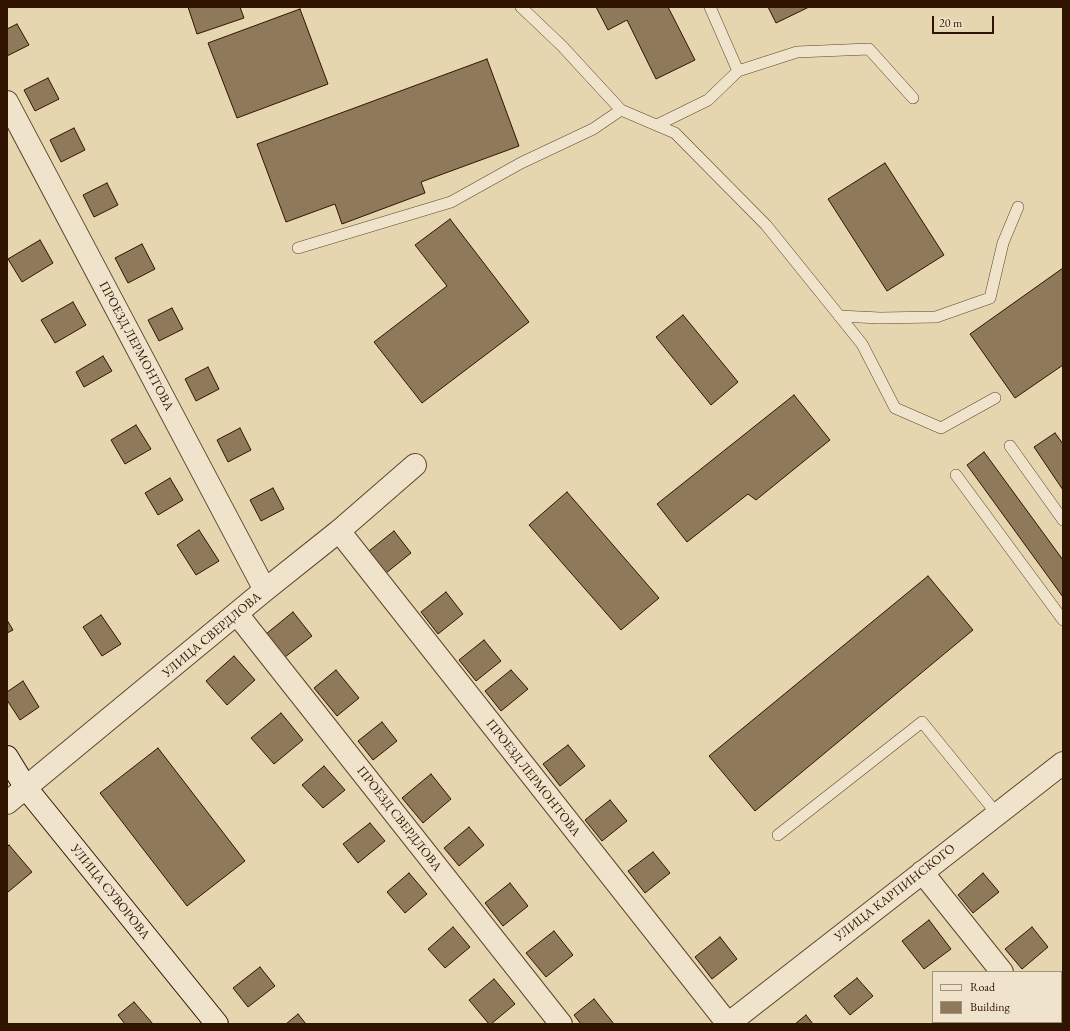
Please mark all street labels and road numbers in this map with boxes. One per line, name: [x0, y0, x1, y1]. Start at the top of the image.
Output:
street label: ПРОЕЗД ЛЕРМОНТОВА: [95, 279, 177, 413]
street label: УЛИЦА СВЕРДЛОВА: [159, 589, 265, 681]
street label: ПРОЕЗД ЛЕРМОНТОВА: [482, 716, 584, 840]
street label: ПРОЕЗД СВЕРДЛОВА: [353, 763, 445, 875]
street label: УЛИЦА СУВОРОВА: [67, 841, 153, 943]
street label: УЛИЦА КАРПИНСКОГО: [832, 841, 958, 945]

